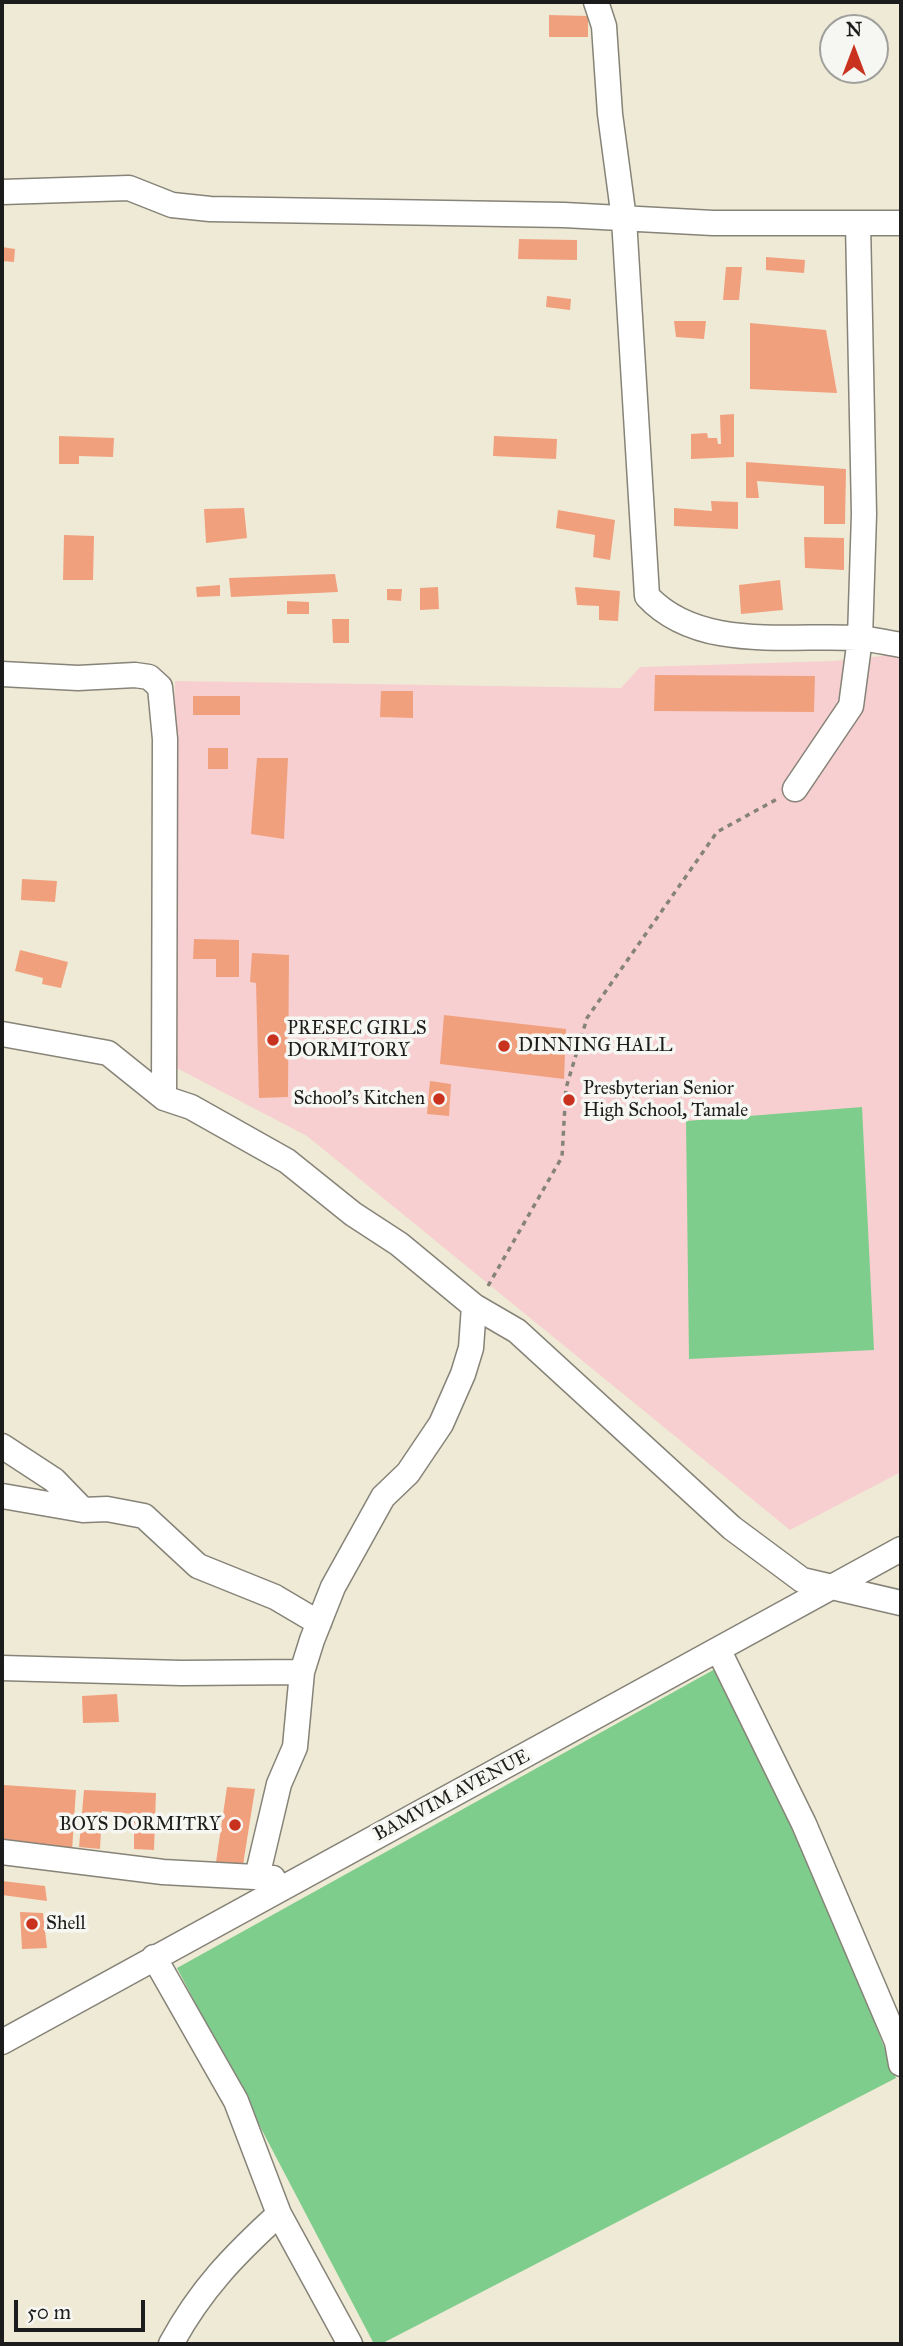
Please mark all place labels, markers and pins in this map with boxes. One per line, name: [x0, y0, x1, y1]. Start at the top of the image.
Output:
place label: PRESEC GIRLS DORMITORY: [287, 1018, 427, 1062]
marker: PRESEC GIRLS DORMITORY: [265, 1032, 281, 1048]
place label: DINNING HALL: [518, 1035, 672, 1057]
marker: DINNING HALL: [496, 1038, 512, 1054]
place label: Presbyterian Senior High School, Tamale: [583, 1078, 748, 1122]
place label: School's Kitchen: [293, 1088, 425, 1110]
marker: School's Kitchen: [431, 1091, 447, 1107]
marker: Presbyterian Senior High School, Tamale: [561, 1092, 577, 1108]
place label: BOYS DORMITRY: [59, 1814, 221, 1836]
marker: BOYS DORMITRY: [227, 1817, 243, 1833]
place label: Shell: [46, 1913, 86, 1935]
marker: Shell: [24, 1916, 40, 1932]

